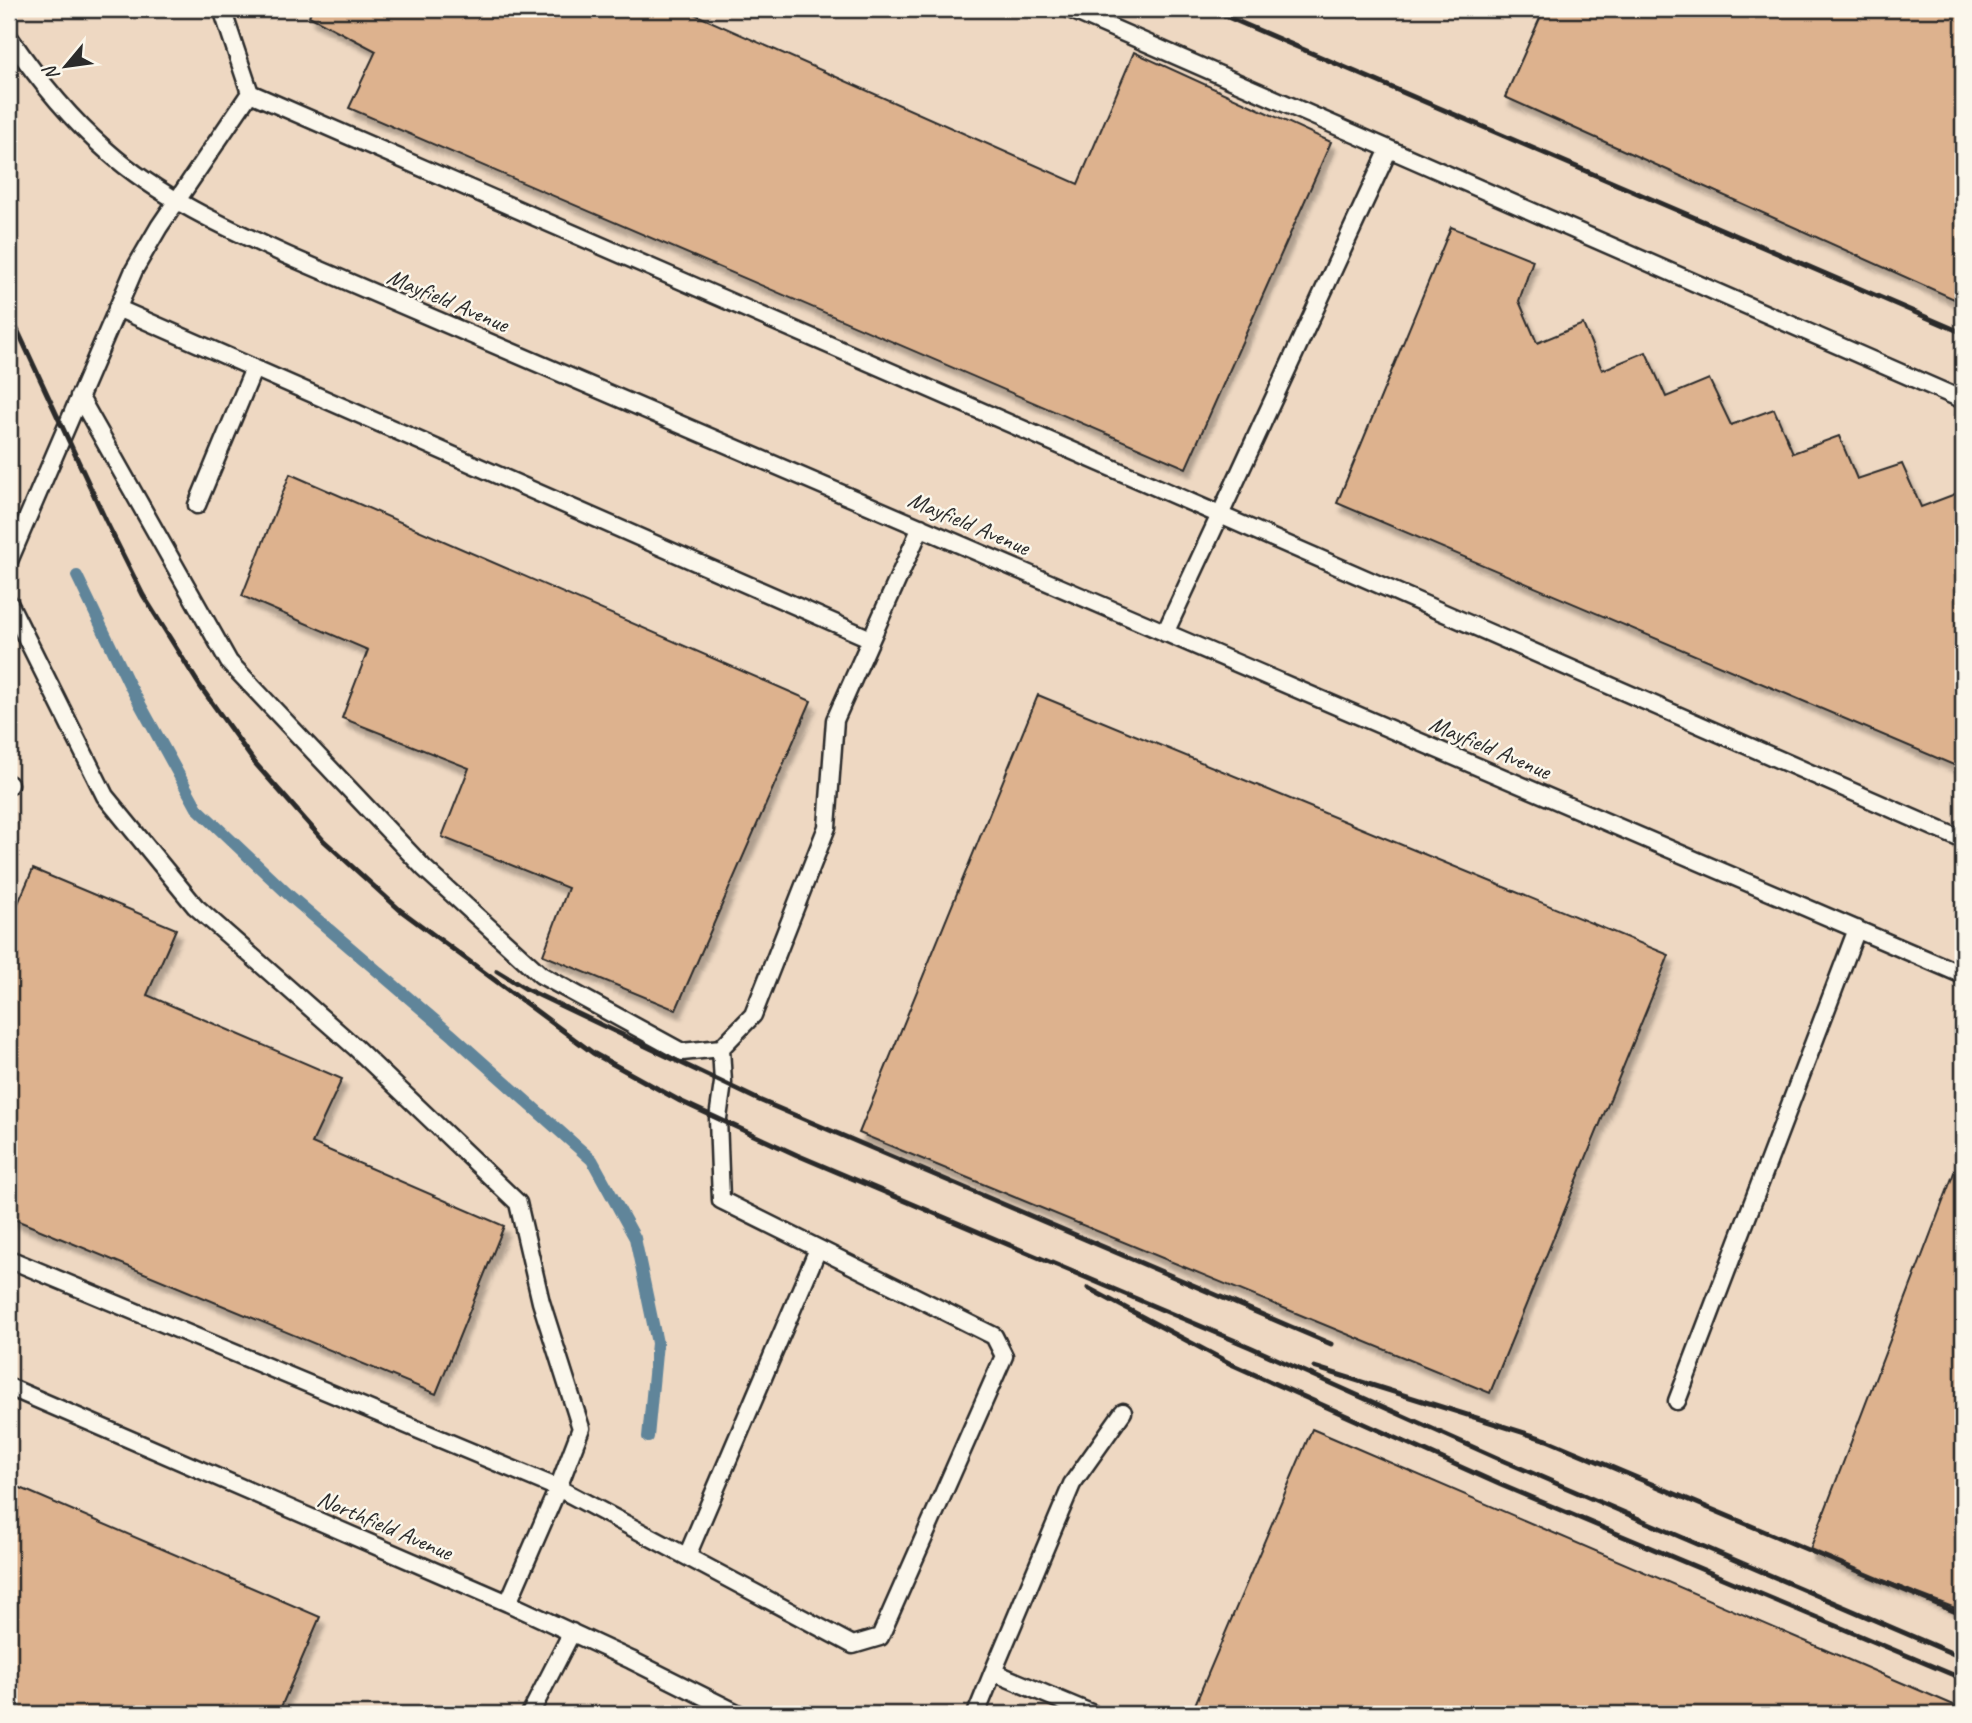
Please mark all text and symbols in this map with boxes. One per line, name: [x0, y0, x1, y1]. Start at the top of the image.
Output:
north arrow: [32, 32, 102, 102]
text: N: [37, 60, 65, 85]
street label: Mayfield Avenue: [383, 261, 515, 340]
street label: Mayfield Avenue: [904, 484, 1036, 563]
street label: Mayfield Avenue: [1425, 708, 1557, 787]
street label: Northfield Avenue: [313, 1483, 459, 1568]

